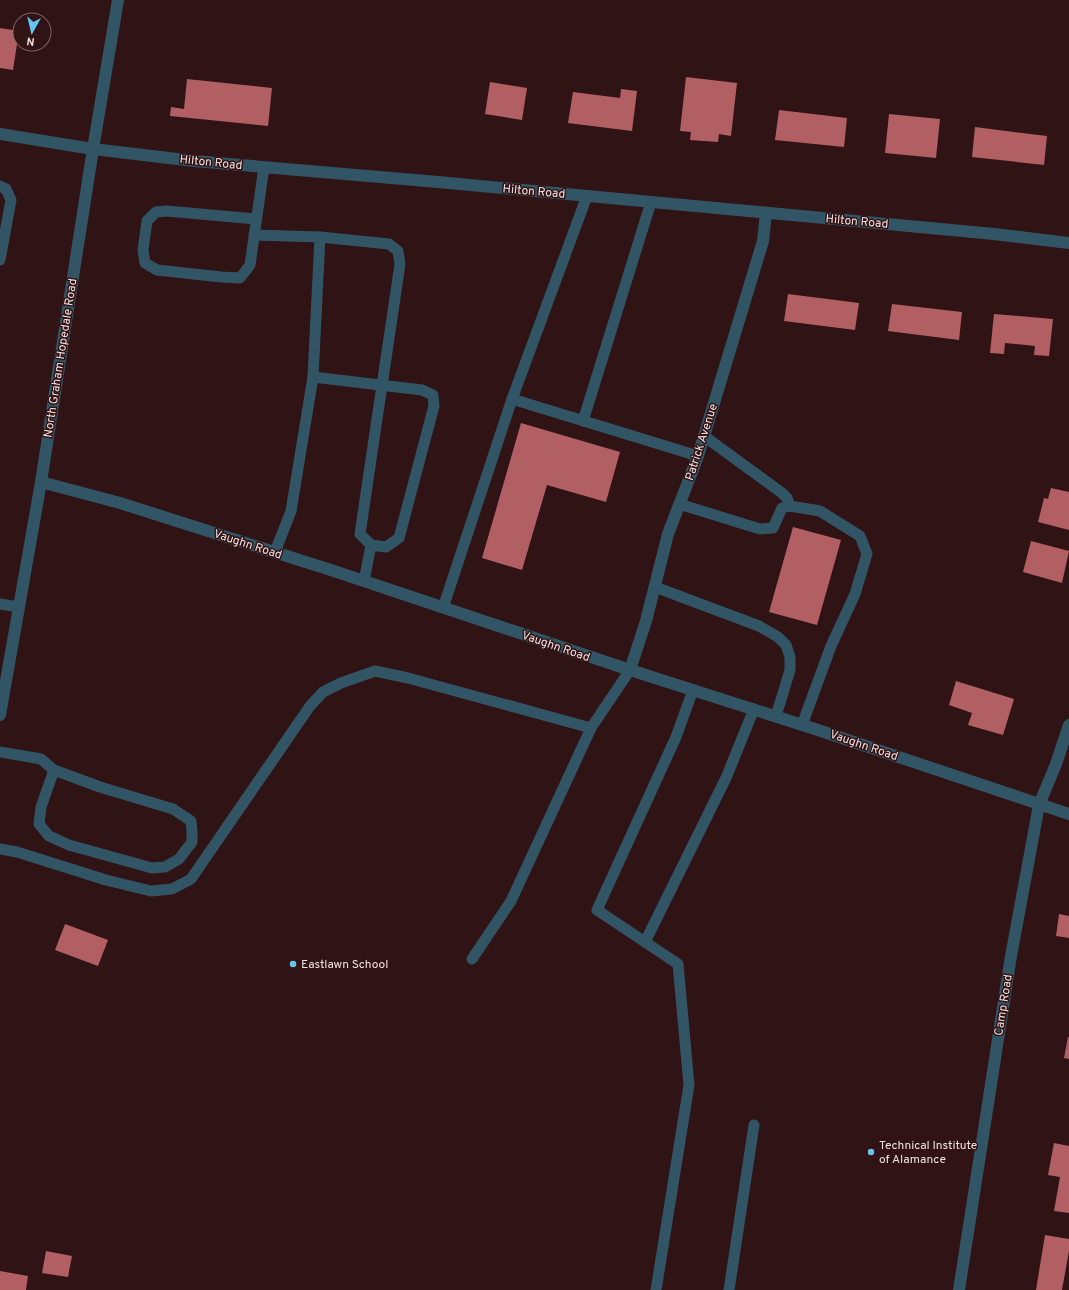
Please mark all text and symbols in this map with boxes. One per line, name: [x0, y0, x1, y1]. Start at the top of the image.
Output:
north arrow: [12, 12, 52, 52]
text: N: [26, 33, 36, 48]
street label: Hilton Road: [179, 152, 243, 174]
street label: Hilton Road: [502, 181, 566, 203]
street label: Hilton Road: [825, 211, 889, 233]
street label: North Graham Hopedale Road: [40, 277, 81, 439]
street label: Patrick Avenue: [682, 402, 722, 483]
street label: Vaughn Road: [211, 526, 284, 564]
street label: Vaughn Road: [519, 628, 592, 666]
street label: Vaughn Road: [827, 727, 900, 765]
place label: Eastlawn School: [301, 957, 388, 973]
marker: Eastlawn School: [288, 959, 298, 969]
street label: Camp Road: [991, 973, 1017, 1037]
place label: Technical Institute of Alamance: [879, 1138, 977, 1168]
marker: Technical Institute of Alamance: [866, 1147, 876, 1157]

